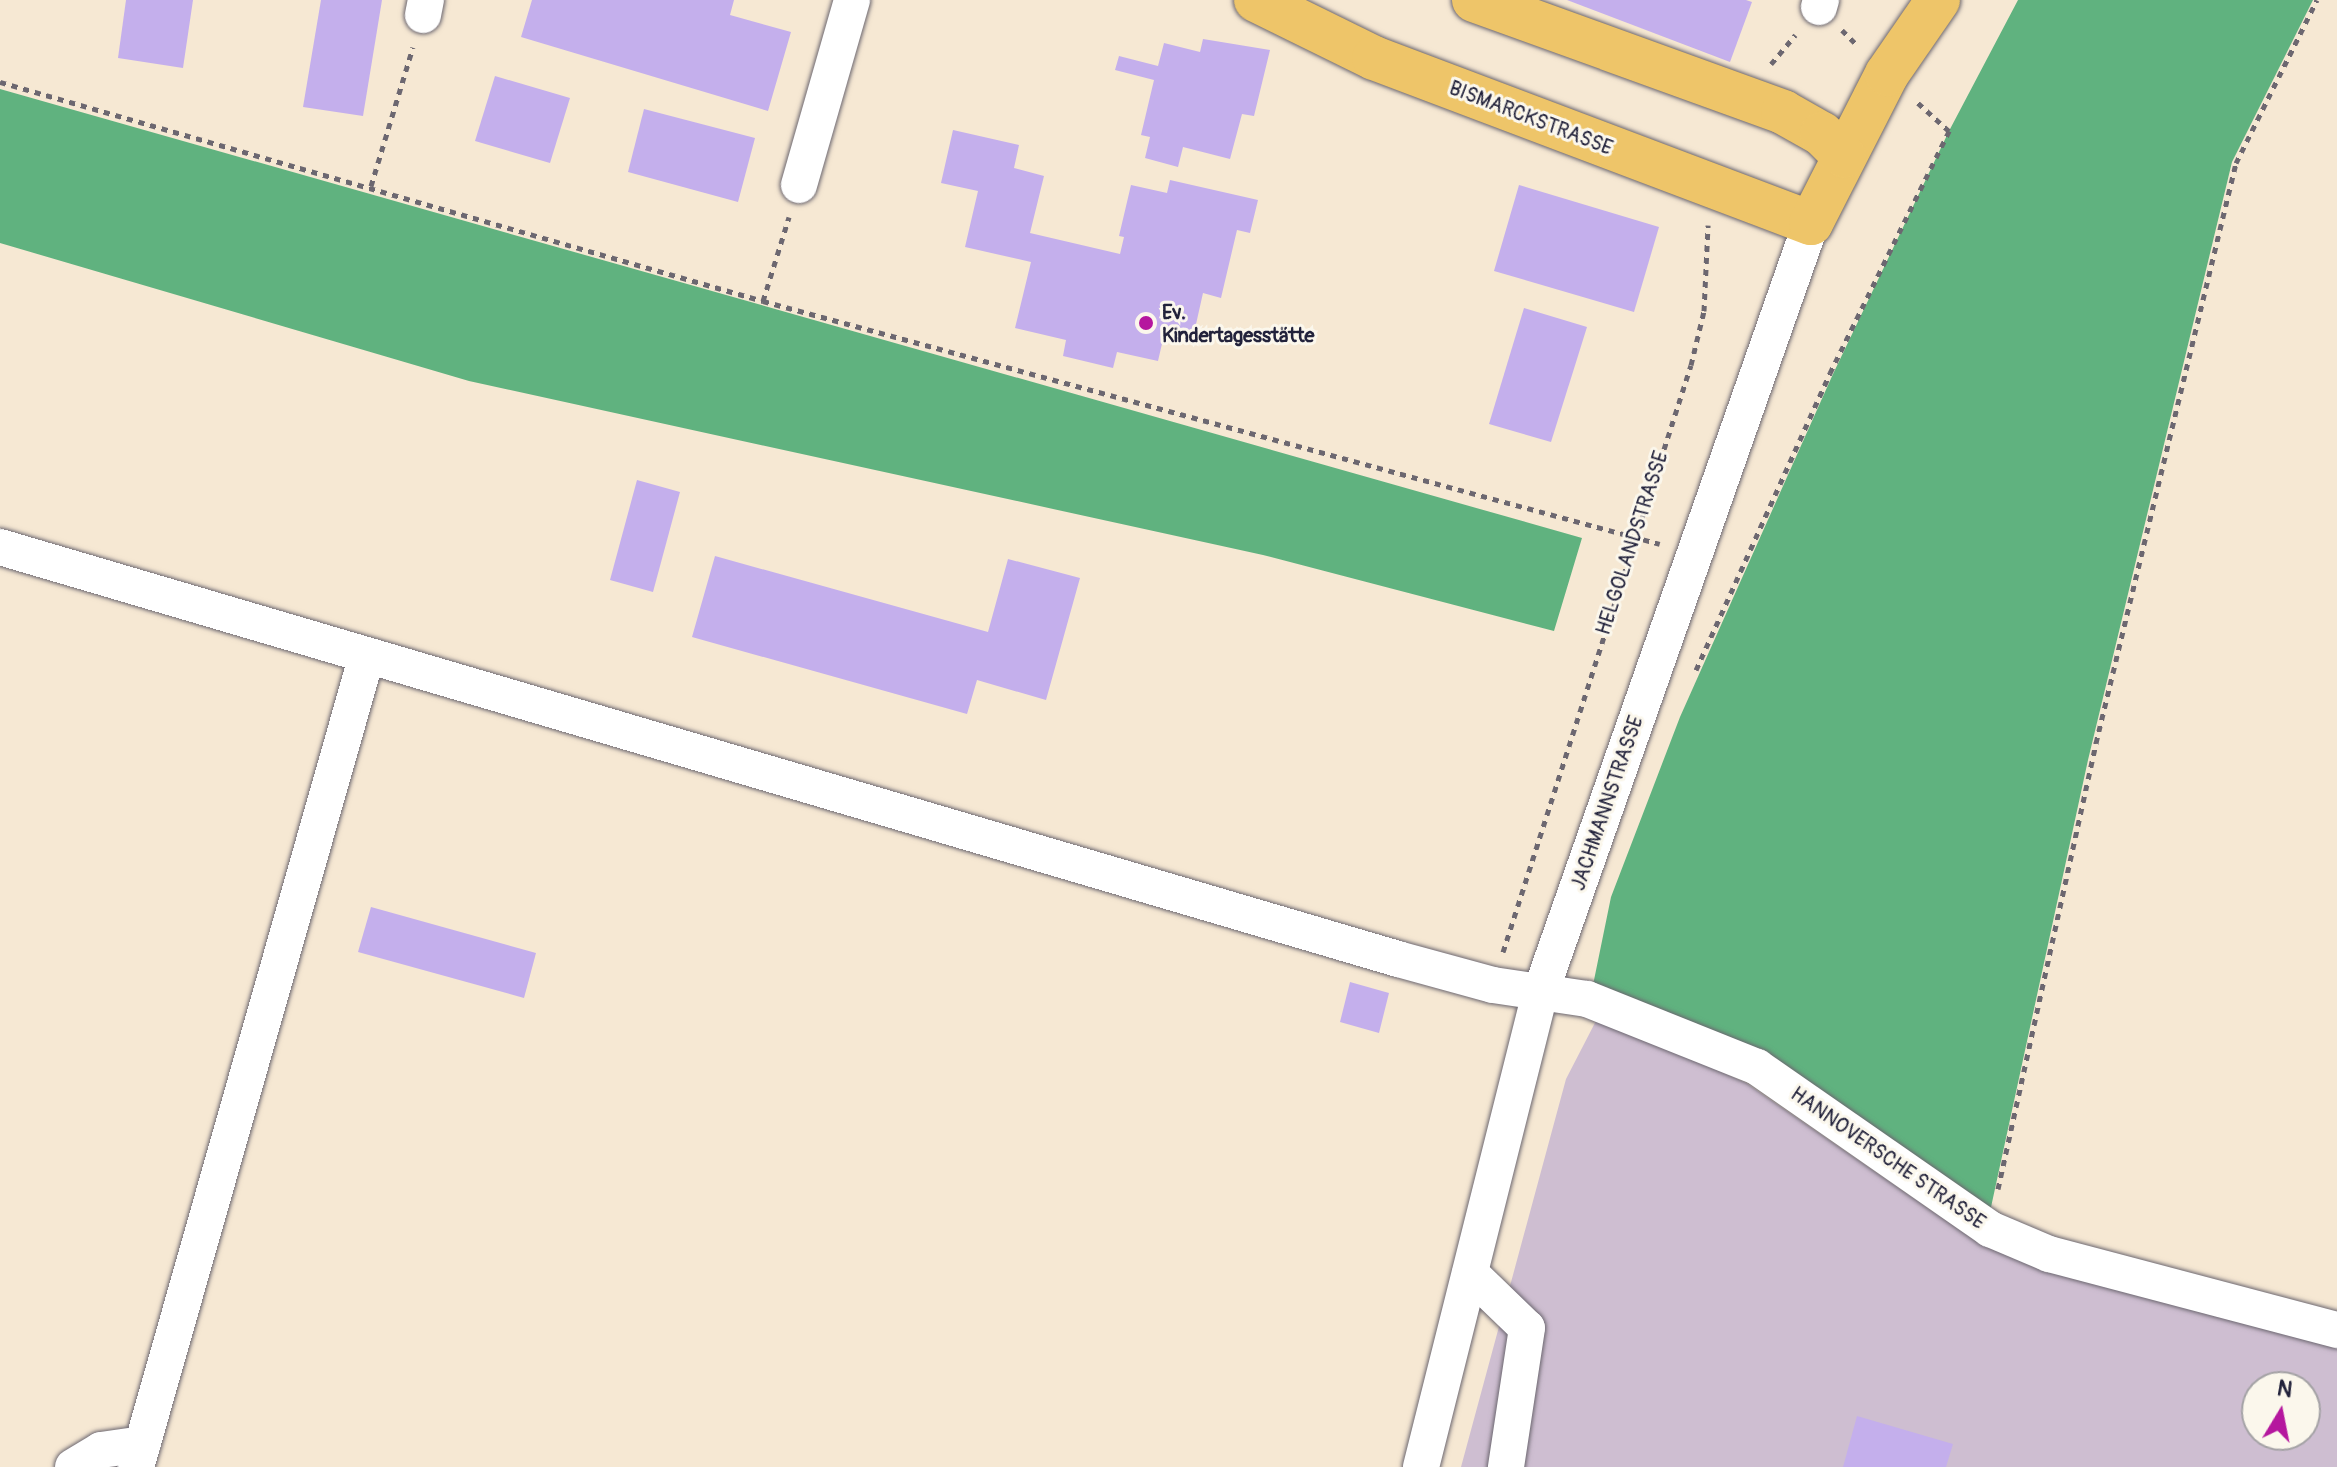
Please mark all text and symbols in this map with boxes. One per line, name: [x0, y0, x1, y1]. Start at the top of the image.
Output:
street label: BISMARCKSTRASSE: [1446, 76, 1616, 160]
place label: Ev. Kindertagesstätte: [1162, 300, 1314, 347]
marker: Ev. Kindertagesstätte: [1137, 314, 1155, 332]
street label: HELGOLANDSTRASSE: [1591, 448, 1673, 638]
street label: JACHMANNSTRASSE: [1566, 713, 1648, 893]
street label: HANNOVERSCHE STRASSE: [1786, 1082, 1990, 1234]
north arrow: [2241, 1371, 2321, 1451]
text: N: [2275, 1374, 2295, 1404]

